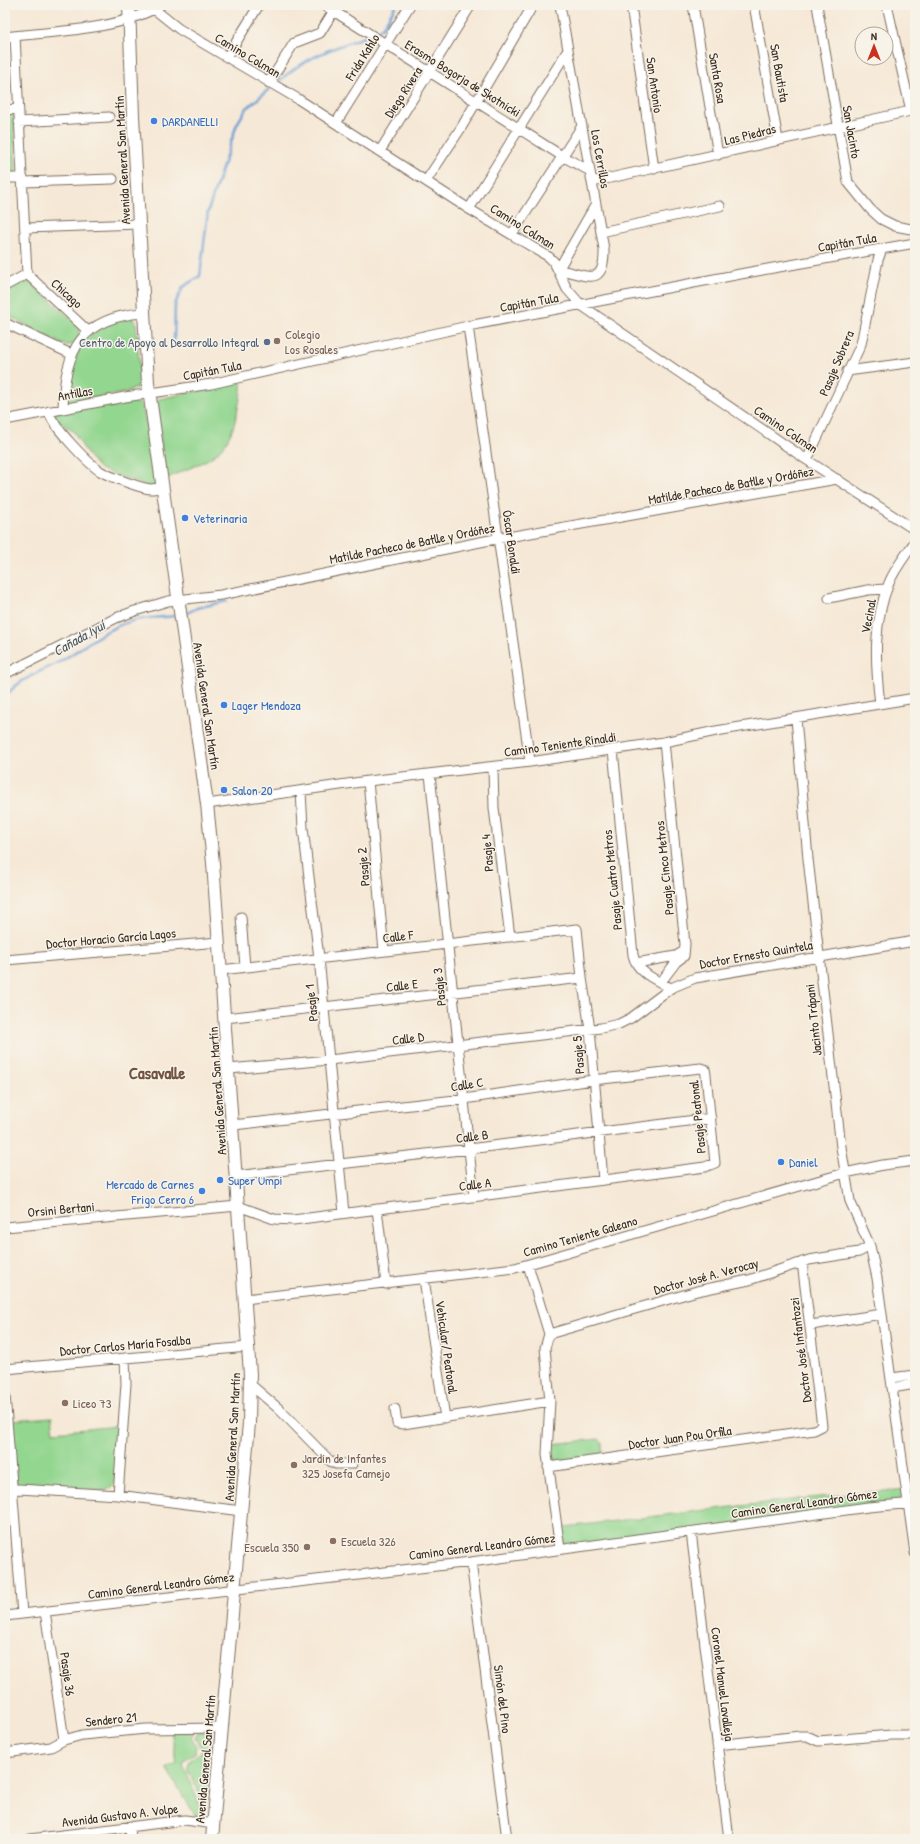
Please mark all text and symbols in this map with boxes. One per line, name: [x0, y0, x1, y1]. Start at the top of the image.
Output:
north arrow: [854, 26, 894, 66]
street label: Camino Colman: [212, 28, 284, 82]
text: N: [871, 29, 877, 43]
street label: Frida Kahlo: [340, 30, 383, 85]
street label: Erasmo Bogorja de Skotnicki: [402, 35, 524, 121]
street label: San Bautista: [766, 42, 794, 104]
street label: Santa Rosa: [705, 51, 731, 105]
street label: San Antonio: [642, 56, 668, 114]
street label: Diego Rivera: [380, 63, 426, 121]
street label: Avenida General San Martín: [110, 95, 134, 225]
street label: San Jacinto: [839, 104, 865, 160]
place label: DARDANELLI: [162, 112, 218, 130]
marker: DARDANELLI: [149, 116, 159, 126]
street label: Las Piedras: [722, 119, 778, 149]
street label: Los Cerrillos: [587, 128, 615, 190]
street label: Camino Colman: [487, 199, 559, 253]
street label: Capitán Tula: [816, 228, 878, 256]
street label: Chicago: [47, 274, 87, 312]
street label: Capitán Tula: [498, 288, 560, 316]
place label: Colegio Los Rosales: [285, 325, 338, 358]
street label: Pasaje Sobrera: [814, 327, 858, 399]
place label: Centro de Apoyo al Desarrollo Integral: [79, 333, 260, 351]
marker: Colegio Los Rosales: [272, 336, 282, 346]
marker: Centro de Apoyo al Desarrollo Integral: [262, 337, 272, 347]
street label: Capitán Tula: [181, 356, 243, 384]
street label: Antillas: [56, 381, 94, 405]
street label: Camino Colman: [750, 401, 822, 457]
street label: Matilde Pacheco de Batlle y Ordóñez: [647, 461, 816, 508]
place label: Veterinaria: [193, 509, 247, 527]
street label: Óscar Bonaldi: [499, 509, 525, 575]
marker: Veterinaria: [180, 513, 190, 523]
street label: Matilde Pacheco de Batlle y Ordóñez: [328, 518, 497, 568]
street label: Vecinal: [856, 597, 880, 635]
water label: Cañada Iyuí: [49, 614, 110, 661]
street label: Avenida General San Martín: [189, 641, 225, 771]
place label: Lager Mendoza: [232, 696, 301, 714]
marker: Lager Mendoza: [219, 700, 229, 710]
street label: Camino Teniente Rinaldi: [503, 727, 617, 761]
place label: Salon 20: [232, 781, 273, 799]
marker: Salon 20: [219, 785, 229, 795]
street label: Pasaje Cinco Metros: [650, 820, 678, 916]
street label: Pasaje Cuatro Metros: [598, 829, 626, 931]
street label: Pasaje 4: [476, 833, 498, 872]
street label: Pasaje 2: [352, 847, 374, 887]
street label: Doctor Horacio García Lagos: [45, 923, 177, 953]
street label: Calle F: [382, 925, 416, 947]
street label: Doctor Ernesto Quintela: [698, 935, 814, 973]
street label: Pasaje 3: [428, 967, 450, 1007]
street label: Calle E: [385, 974, 419, 996]
street label: Pasaje 1: [300, 983, 322, 1023]
street label: Jacinto Trápani: [800, 983, 826, 1057]
street label: Avenida General San Martín: [204, 1026, 230, 1156]
street label: Calle D: [391, 1027, 426, 1049]
street label: Pasaje 5: [568, 1035, 588, 1075]
district label: Casavalle: [129, 1061, 186, 1084]
street label: Calle C: [449, 1073, 485, 1095]
street label: Pasaje Peatonal: [684, 1079, 710, 1154]
street label: Calle B: [455, 1125, 490, 1147]
place label: Daniel: [789, 1153, 818, 1171]
marker: Daniel: [776, 1157, 786, 1167]
place label: Super Umpi: [228, 1171, 282, 1189]
street label: Calle A: [458, 1173, 493, 1195]
place label: Mercado de Carnes Frigo Cerro 6: [106, 1175, 194, 1208]
marker: Super Umpi: [215, 1175, 225, 1185]
marker: Mercado de Carnes Frigo Cerro 6: [197, 1186, 207, 1196]
street label: Orsini Bertani: [27, 1197, 95, 1221]
street label: Camino Teniente Galeano: [521, 1211, 639, 1261]
street label: Doctor José A. Verocay: [652, 1253, 761, 1299]
street label: Doctor José Infantozzi: [785, 1296, 815, 1404]
street label: Vehicular/ Peatonal: [432, 1299, 463, 1395]
street label: Doctor Carlos María Fosalba: [59, 1330, 191, 1360]
street label: Avenida General San Martín: [220, 1372, 244, 1502]
place label: Liceo 73: [73, 1394, 112, 1412]
marker: Liceo 73: [60, 1398, 70, 1408]
street label: Doctor Juan Pou Orfila: [627, 1421, 733, 1453]
place label: Jardín de Infantes 325 Josefa Camejo: [302, 1449, 390, 1482]
marker: Jardín de Infantes 325 Josefa Camejo: [289, 1460, 299, 1470]
street label: Camino General Leandro Gómez: [730, 1484, 879, 1522]
street label: Camino General Leandro Gómez: [408, 1528, 557, 1564]
place label: Escuela 326: [341, 1532, 396, 1550]
marker: Escuela 326: [328, 1536, 338, 1546]
place label: Escuela 350: [244, 1538, 299, 1556]
marker: Escuela 350: [302, 1542, 312, 1552]
street label: Camino General Leandro Gómez: [87, 1567, 236, 1603]
street label: Coronel Manuel Lavalleja: [707, 1626, 739, 1742]
street label: Pasaje 36: [56, 1651, 80, 1697]
street label: Simón del Pino: [490, 1664, 516, 1734]
street label: Avenida General San Martín: [190, 1694, 220, 1824]
street label: Sendero 21: [85, 1707, 138, 1731]
street label: Avenida Gustavo A. Volpe: [61, 1799, 179, 1831]

